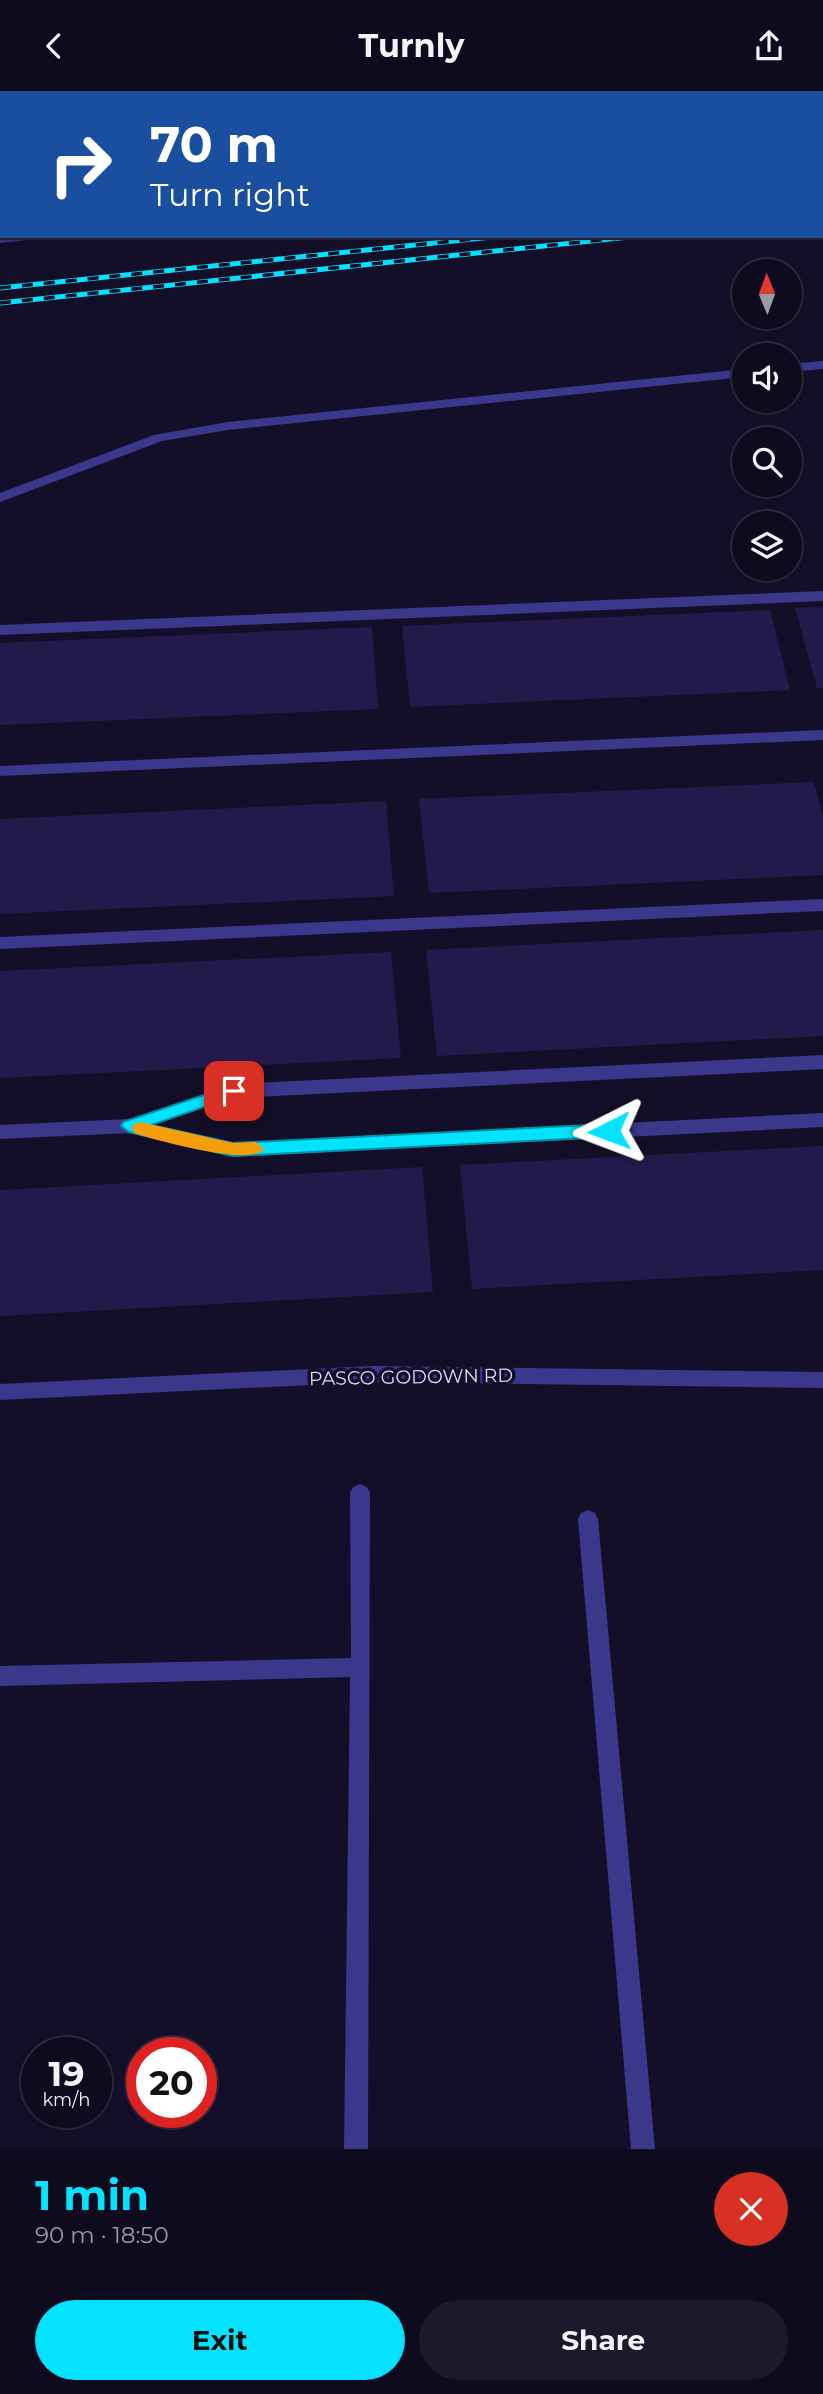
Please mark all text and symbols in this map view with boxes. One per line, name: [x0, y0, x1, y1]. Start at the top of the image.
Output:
text: Turnly: [359, 26, 464, 65]
icon: back: [35, 27, 73, 65]
icon: share: [750, 27, 788, 65]
text: 70 m: [150, 115, 278, 174]
icon: right: [35, 119, 126, 210]
text: Turn right: [150, 175, 310, 214]
north arrow: [732, 259, 802, 329]
map controls: [732, 259, 802, 581]
button: sound: [732, 343, 802, 413]
button: search: [732, 427, 802, 497]
button: layers: [732, 511, 802, 581]
pin: [204, 1061, 264, 1121]
icon: arrive: [215, 1072, 253, 1110]
position arrow: [572, 1094, 646, 1168]
street label: PASCO GODOWN RD: [309, 1364, 513, 1390]
speed limit sign: 20: [126, 2037, 217, 2128]
text: 19: [48, 2052, 85, 2095]
text: km/h: [42, 2089, 91, 2111]
text: 1 min: [35, 2169, 149, 2221]
button: close: [714, 2172, 788, 2246]
text: 90 m · 18:50: [35, 2221, 169, 2249]
button: Exit: [35, 2300, 405, 2380]
button: Share: [419, 2300, 788, 2380]

